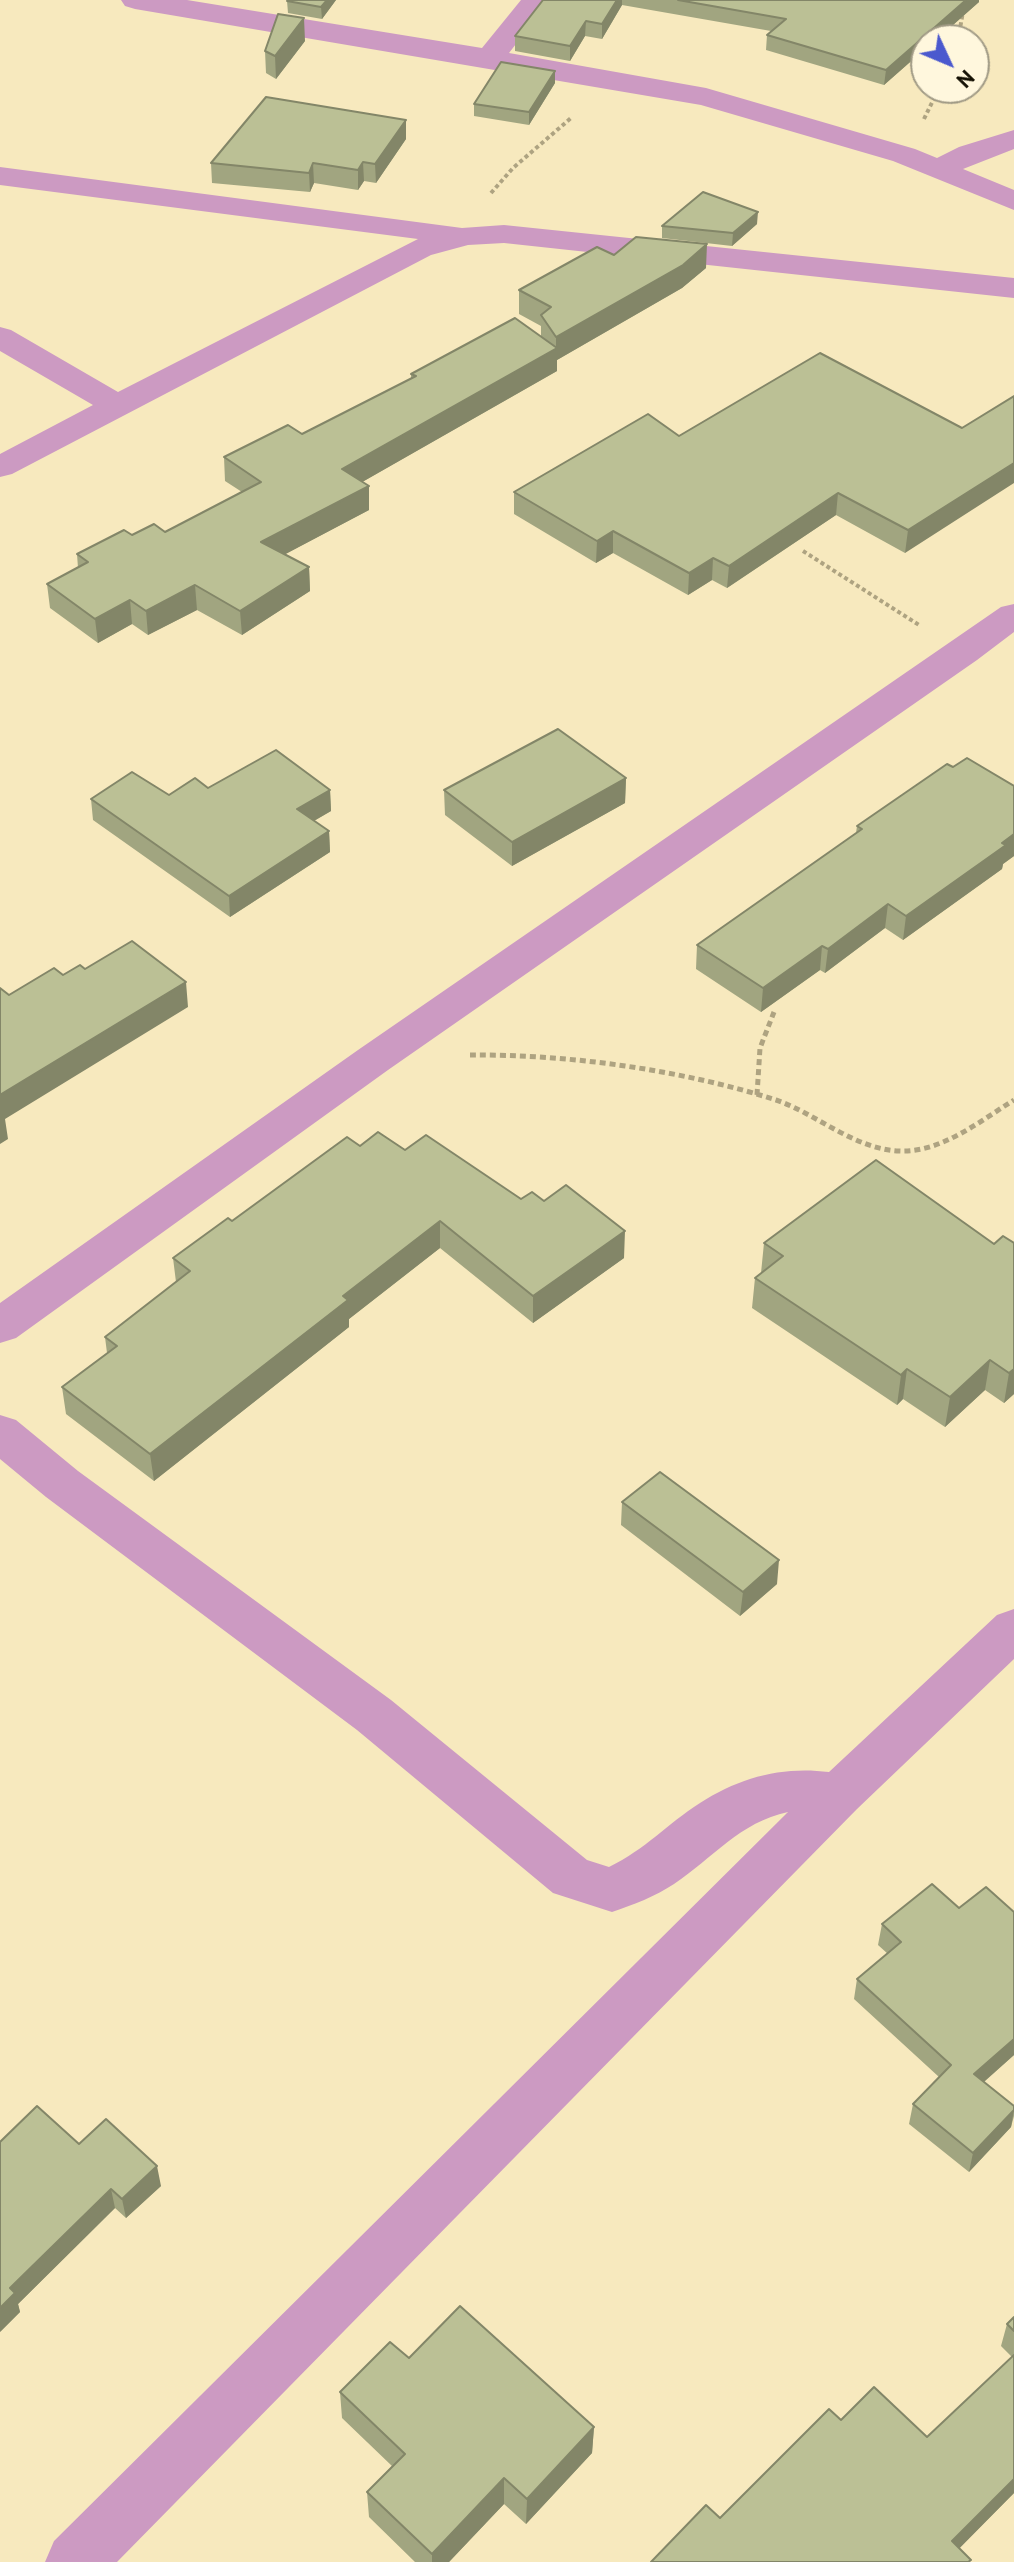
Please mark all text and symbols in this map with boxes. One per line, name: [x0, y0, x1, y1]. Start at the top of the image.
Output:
north arrow: [910, 24, 990, 104]
text: N: [951, 64, 981, 94]

